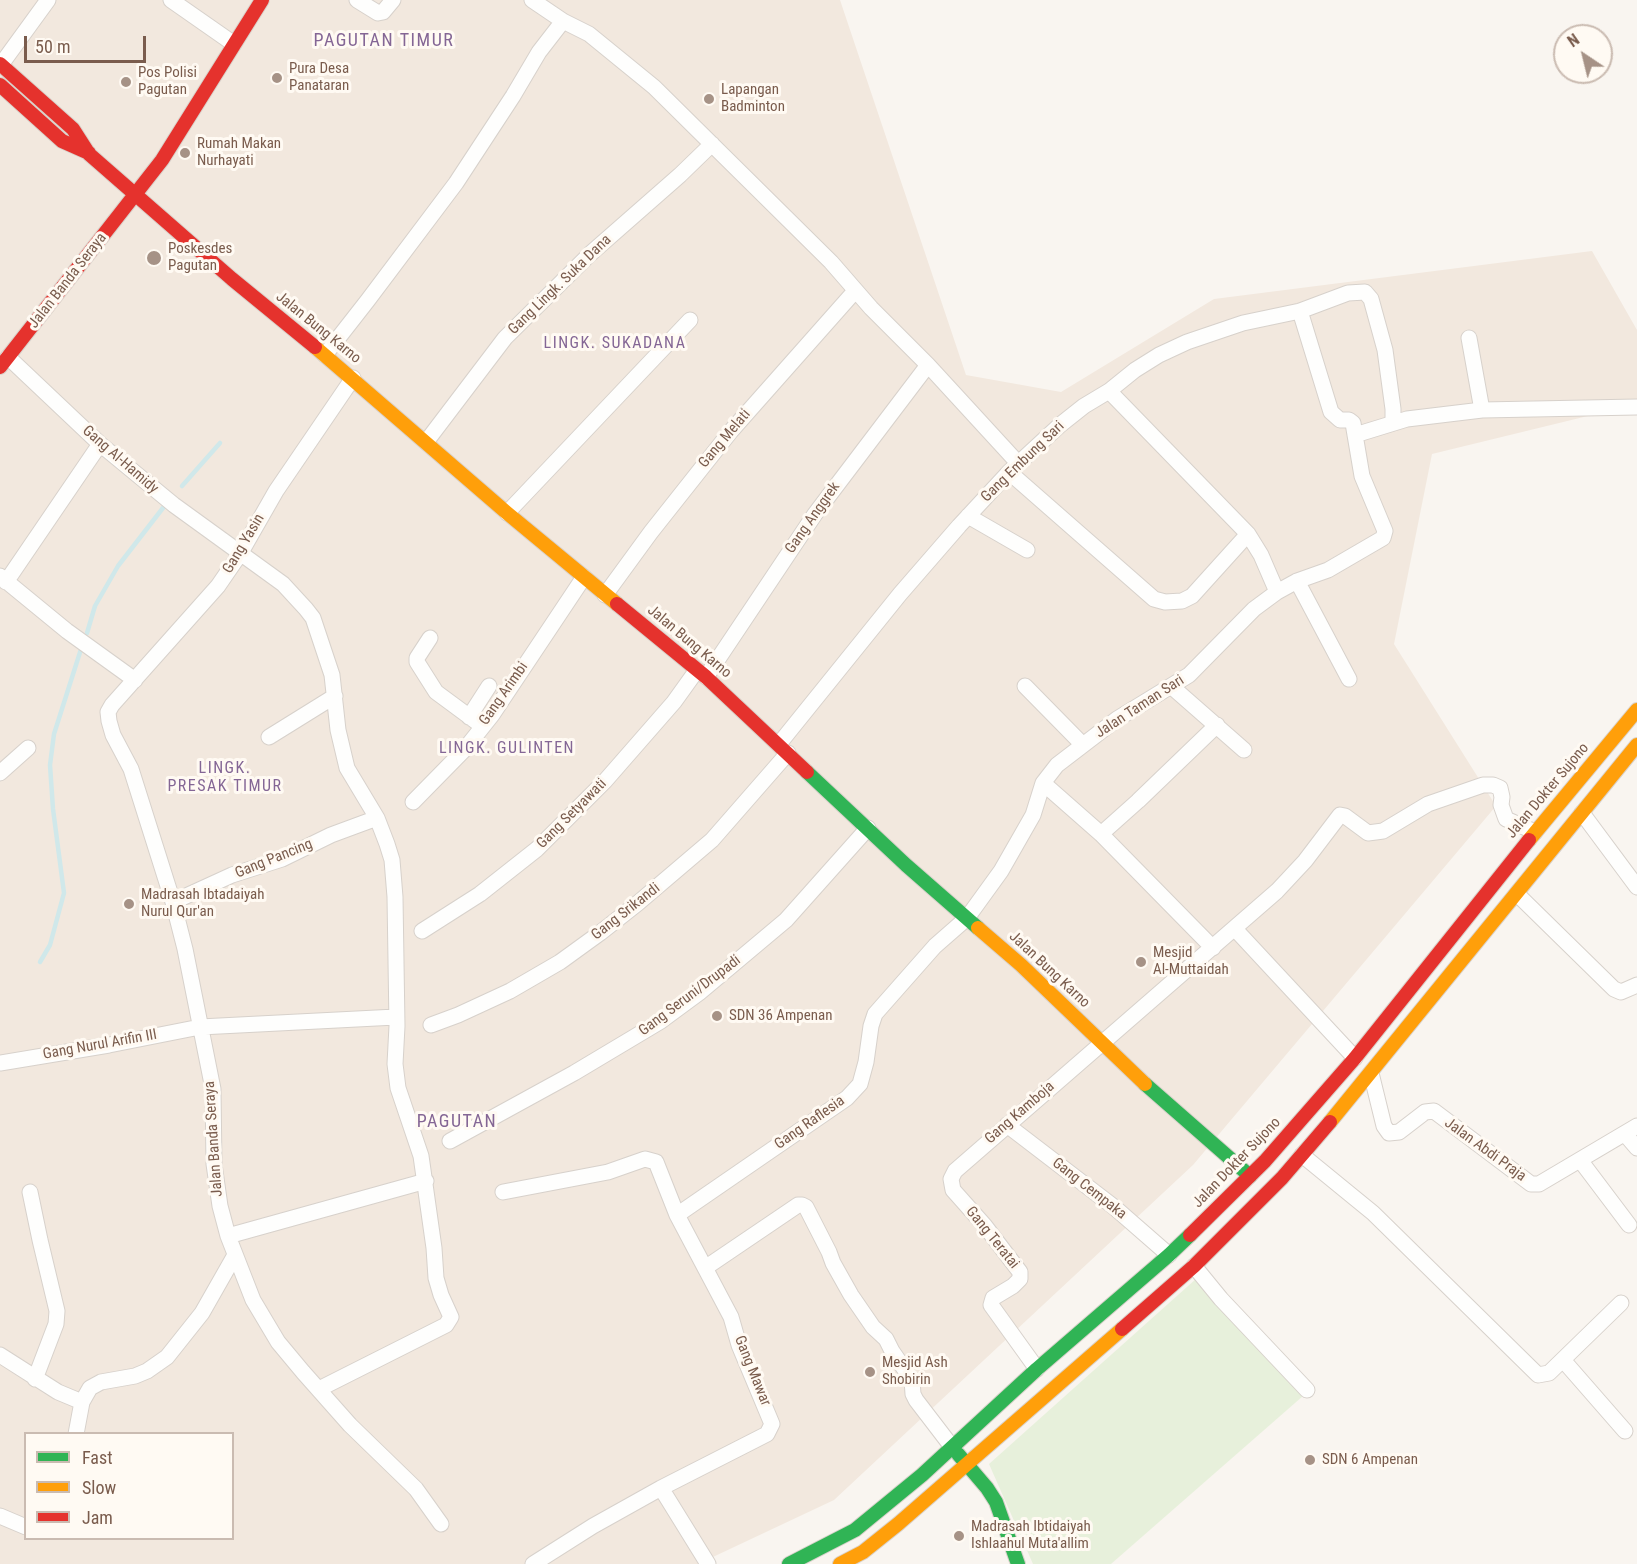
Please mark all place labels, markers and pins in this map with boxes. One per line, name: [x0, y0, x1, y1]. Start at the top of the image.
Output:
place label: Pura Desa Panataran: [289, 60, 349, 95]
place label: Pos Polisi Pagutan: [138, 64, 197, 99]
marker: Pura Desa Panataran: [270, 71, 284, 85]
marker: Pos Polisi Pagutan: [119, 75, 133, 89]
place label: Lapangan Badminton: [721, 81, 785, 116]
marker: Lapangan Badminton: [702, 92, 716, 106]
place label: Rumah Makan Nurhayati: [197, 135, 281, 170]
marker: Rumah Makan Nurhayati: [178, 146, 192, 160]
place label: Poskesdes Pagutan: [168, 240, 232, 275]
marker: Poskesdes Pagutan: [145, 249, 163, 267]
place label: Madrasah Ibtadaiyah Nurul Qur'an: [141, 886, 265, 921]
marker: Madrasah Ibtadaiyah Nurul Qur'an: [122, 897, 136, 911]
place label: Mesjid Al-Muttaidah: [1153, 944, 1229, 979]
marker: Mesjid Al-Muttaidah: [1134, 955, 1148, 969]
place label: SDN 36 Ampenan: [729, 1007, 832, 1025]
marker: SDN 36 Ampenan: [710, 1009, 724, 1023]
place label: Mesjid Ash Shobirin: [882, 1354, 948, 1389]
marker: Mesjid Ash Shobirin: [863, 1365, 877, 1379]
place label: SDN 6 Ampenan: [1322, 1451, 1418, 1469]
marker: SDN 6 Ampenan: [1303, 1453, 1317, 1467]
place label: Madrasah Ibtidaiyah Ishlaahul Muta'allim: [971, 1518, 1091, 1553]
marker: Madrasah Ibtidaiyah Ishlaahul Muta'allim: [952, 1529, 966, 1543]

